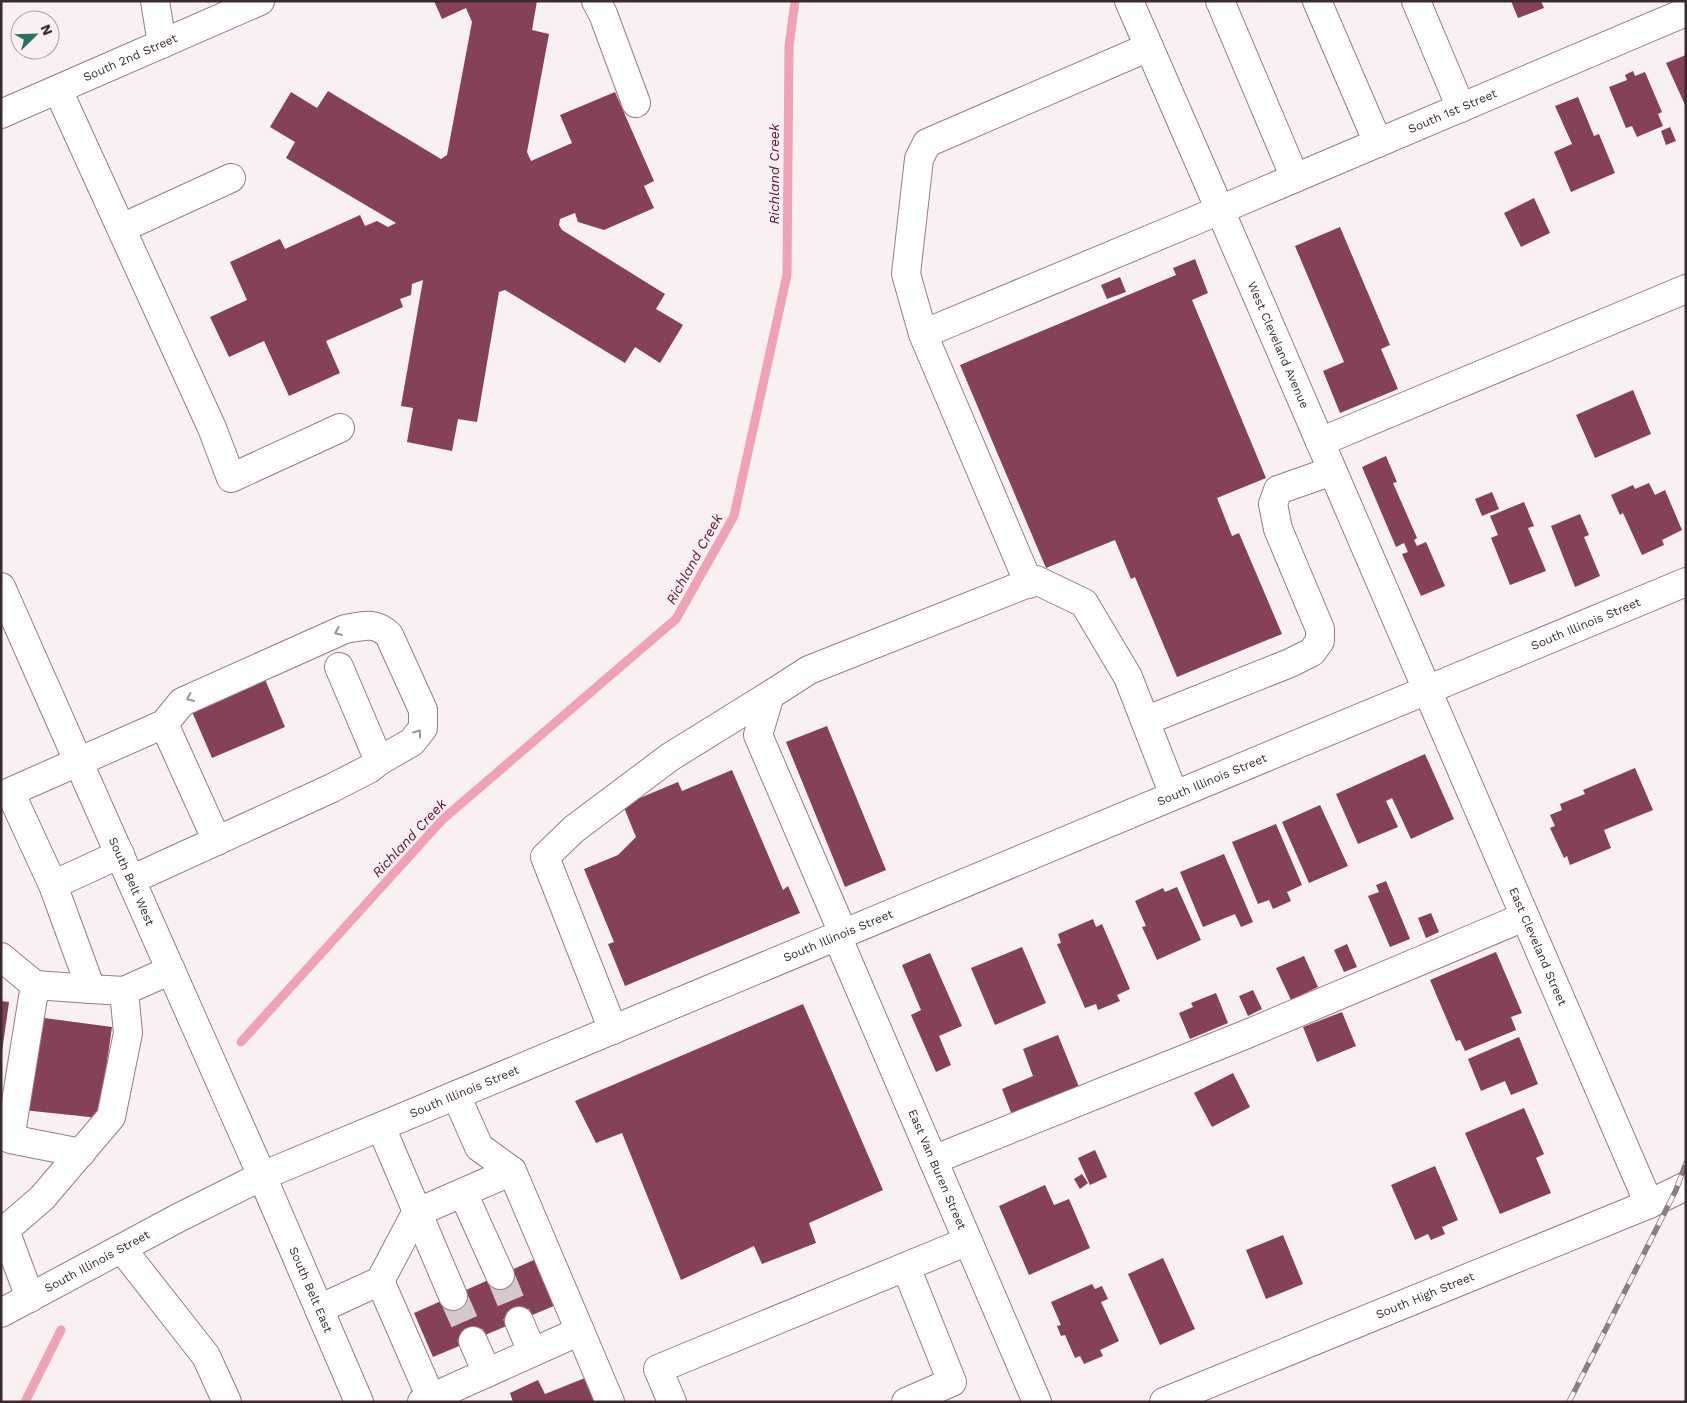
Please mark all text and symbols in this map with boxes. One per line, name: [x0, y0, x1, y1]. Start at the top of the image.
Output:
north arrow: [10, 10, 60, 60]
text: N: [38, 22, 56, 38]
street label: South 2nd Street: [81, 31, 179, 84]
street label: South 1st Street: [1406, 86, 1499, 136]
water label: Richland Creek: [766, 123, 782, 225]
street label: West Cleveland Avenue: [1245, 279, 1312, 411]
water label: Richland Creek: [663, 511, 726, 607]
street label: South Illinois Street: [1529, 595, 1643, 653]
one-way arrow: [334, 626, 343, 637]
one-way arrow: [186, 692, 195, 703]
one-way arrow: [412, 729, 421, 739]
street label: South Illinois Street: [1155, 751, 1269, 809]
water label: Richland Creek: [369, 795, 450, 880]
street label: South Belt West: [106, 835, 157, 928]
street label: East Cleveland Street: [1506, 885, 1570, 1008]
street label: South Illinois Street: [781, 907, 895, 965]
street label: South Illinois Street: [407, 1063, 521, 1121]
street label: East Van Buren Street: [905, 1107, 969, 1232]
street label: South Illinois Street: [42, 1228, 152, 1295]
street label: South Belt East: [286, 1245, 335, 1335]
street label: South High Street: [1374, 1269, 1476, 1322]

